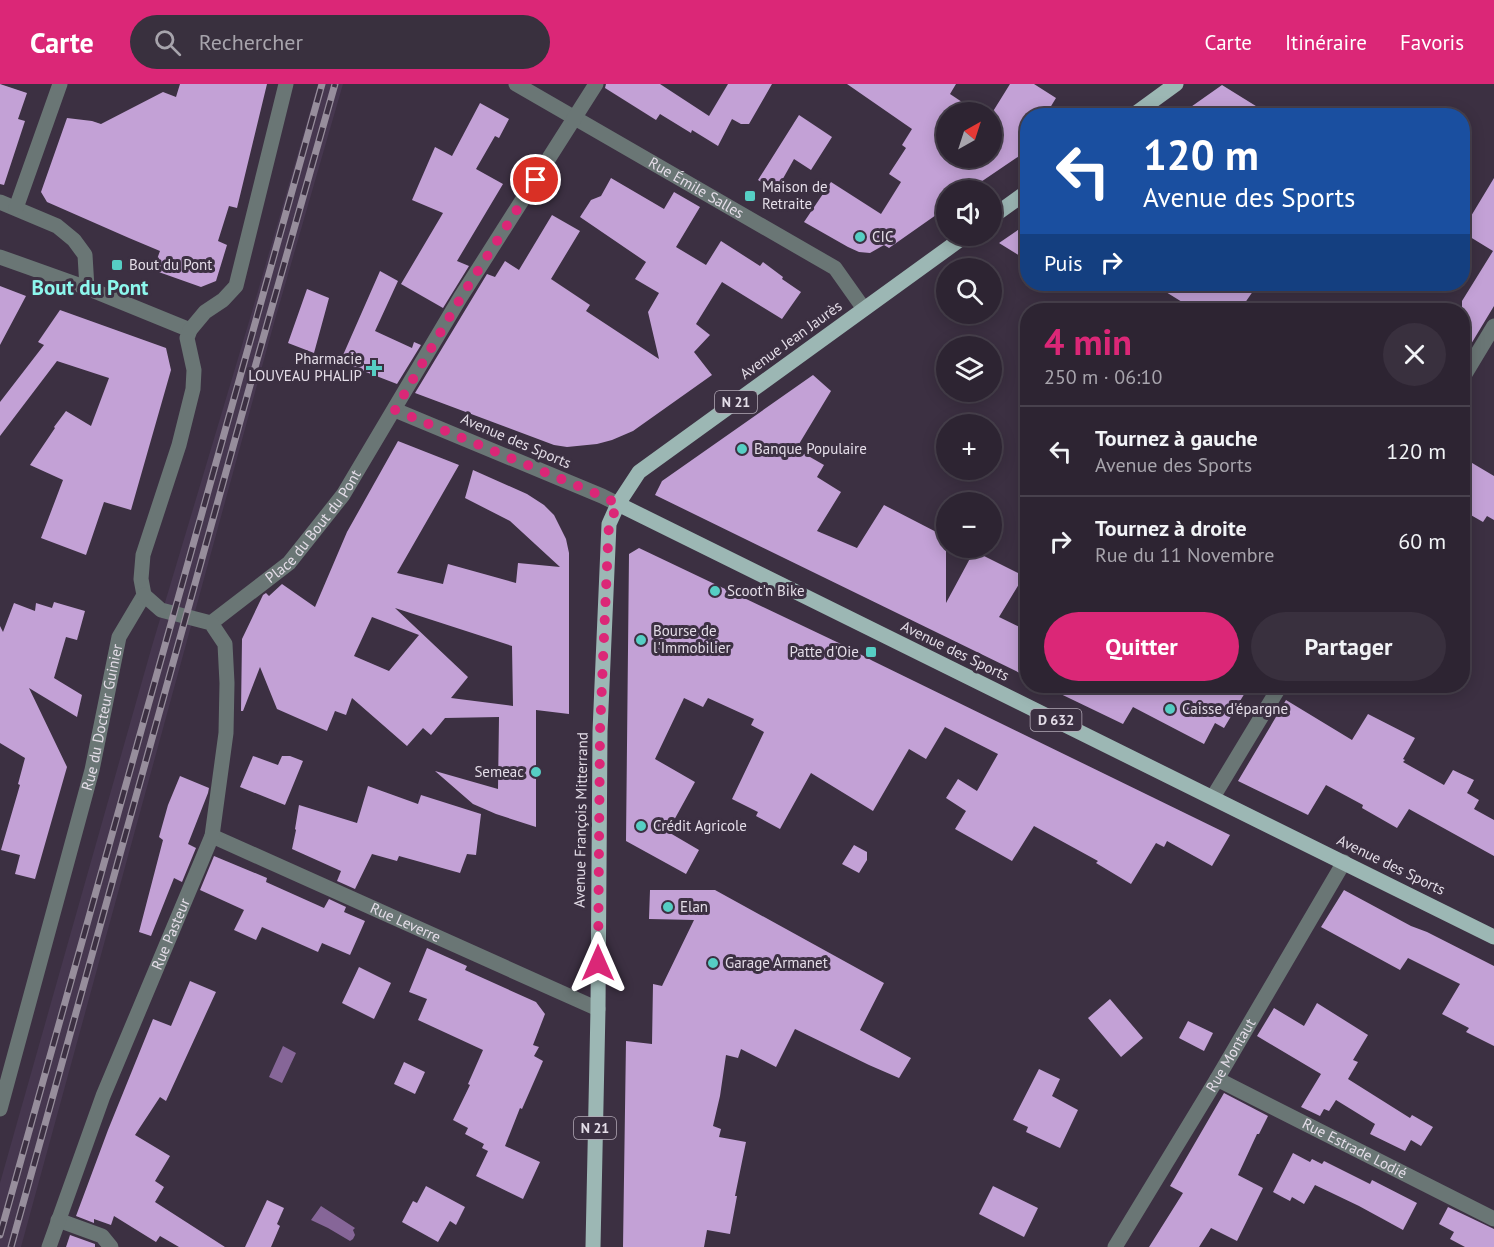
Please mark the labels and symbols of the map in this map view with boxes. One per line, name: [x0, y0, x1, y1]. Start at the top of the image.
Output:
north arrow: [936, 102, 1002, 168]
street label: Rue Émile Salles: [645, 153, 748, 222]
pin: [510, 154, 561, 205]
place label: Maison de Retraite: [762, 177, 828, 213]
marker: Maison de Retraite: [743, 189, 757, 203]
place label: CIC: [872, 227, 894, 246]
marker: CIC: [853, 230, 867, 244]
place label: Bout du Pont: [129, 255, 212, 274]
marker: Bout du Pont: [110, 258, 124, 272]
district label: Bout du Pont: [32, 274, 149, 301]
street label: Avenue Jean Jaurès: [736, 296, 845, 383]
place label: Pharmacie LOUVEAU PHALIP: [248, 349, 362, 385]
marker: Pharmacie LOUVEAU PHALIP: [367, 361, 381, 375]
road number: N 21: [715, 391, 757, 413]
street label: Avenue des Sports: [458, 409, 574, 472]
place label: Banque Populaire: [754, 439, 867, 458]
marker: Banque Populaire: [735, 442, 749, 456]
street label: Place du Bout du Pont: [261, 466, 365, 587]
place label: Scoot'n Bike: [727, 581, 805, 600]
marker: Scoot'n Bike: [708, 584, 722, 598]
street label: Avenue des Sports: [898, 616, 1012, 685]
place label: Bourse de l'Immobilier: [653, 621, 731, 657]
marker: Bourse de l'Immobilier: [634, 633, 648, 647]
street label: Rue du Docteur Guinier: [77, 642, 126, 793]
place label: Patte d'Oie: [789, 642, 859, 661]
marker: Patte d'Oie: [864, 645, 878, 659]
place label: Caisse d'épargne: [1182, 699, 1288, 718]
marker: Caisse d'épargne: [1163, 702, 1177, 716]
road number: D 632: [1030, 709, 1082, 731]
street label: Avenue François Mitterrand: [569, 732, 592, 908]
place label: Semeac: [474, 762, 524, 781]
marker: Semeac: [529, 765, 543, 779]
place label: Crédit Agricole: [653, 816, 747, 835]
marker: Crédit Agricole: [634, 819, 648, 833]
street label: Avenue des Sports: [1334, 830, 1448, 899]
street label: Rue Pasteur: [147, 895, 194, 973]
place label: Elan: [680, 897, 708, 916]
street label: Rue Leverre: [367, 898, 444, 946]
marker: Elan: [661, 900, 675, 914]
position arrow: [566, 931, 630, 995]
place label: Garage Armanet: [725, 953, 828, 972]
marker: Garage Armanet: [706, 956, 720, 970]
street label: Rue Montaut: [1201, 1015, 1259, 1095]
street label: Rue Estrade Lodié: [1299, 1114, 1410, 1182]
road number: N 21: [574, 1117, 616, 1139]

